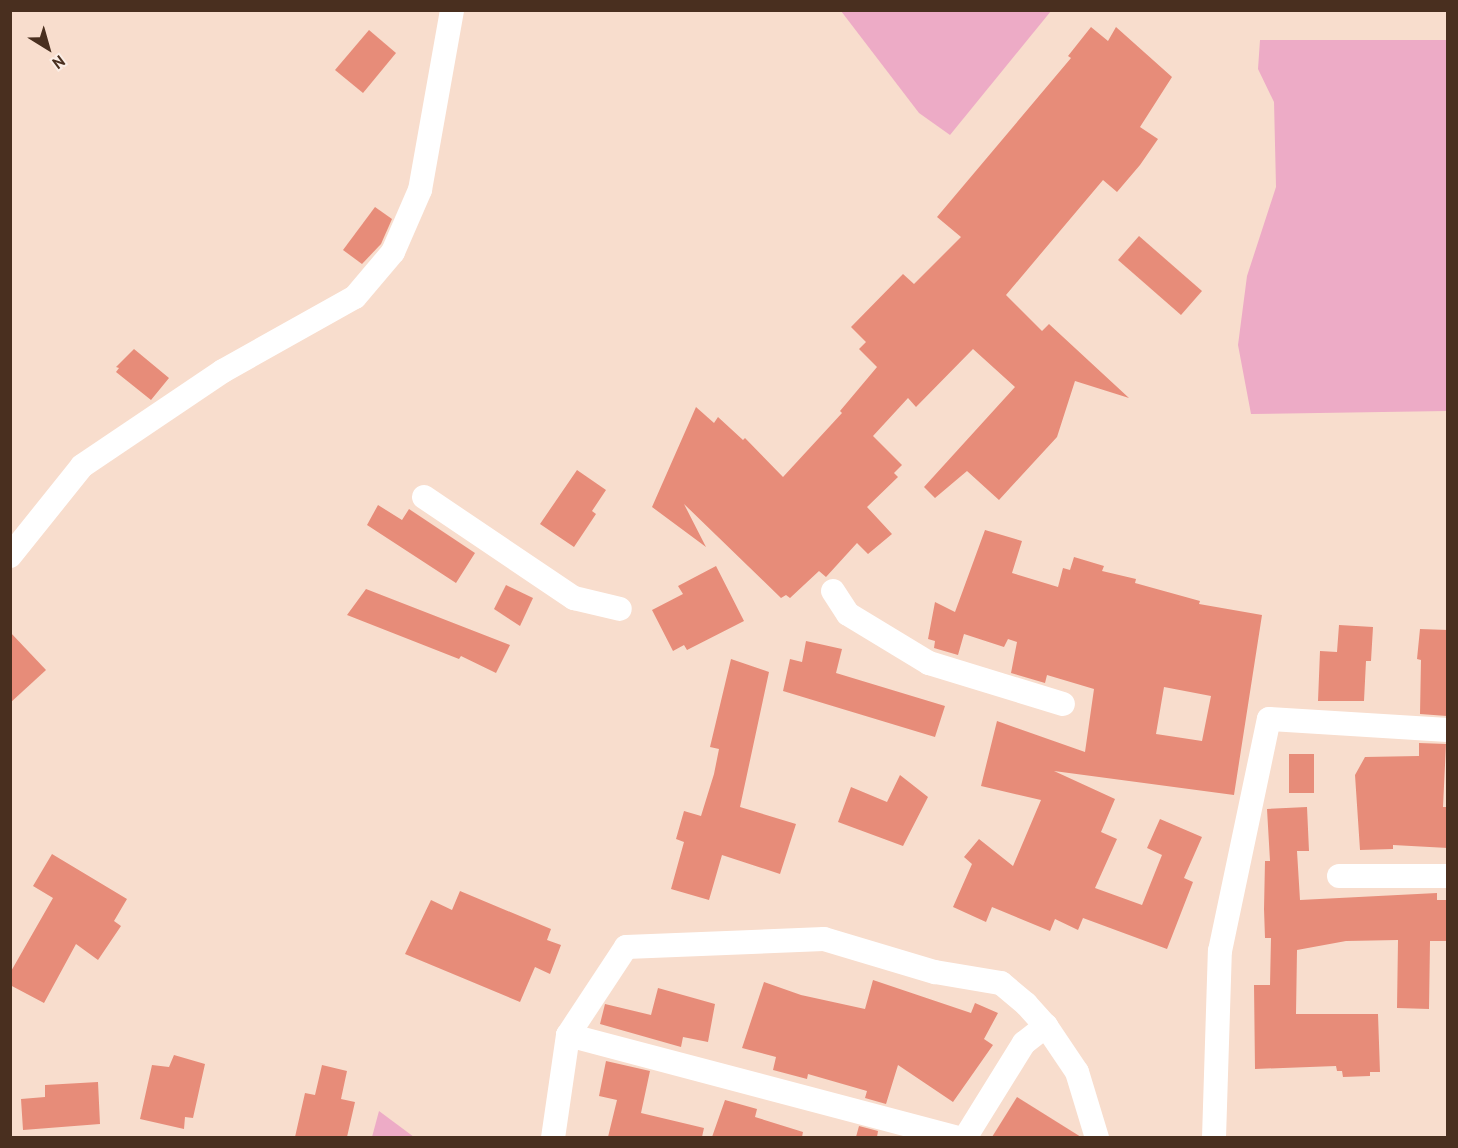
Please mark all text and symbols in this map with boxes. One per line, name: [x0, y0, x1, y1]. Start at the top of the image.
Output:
north arrow: [18, 18, 78, 78]
text: N: [49, 51, 69, 74]

